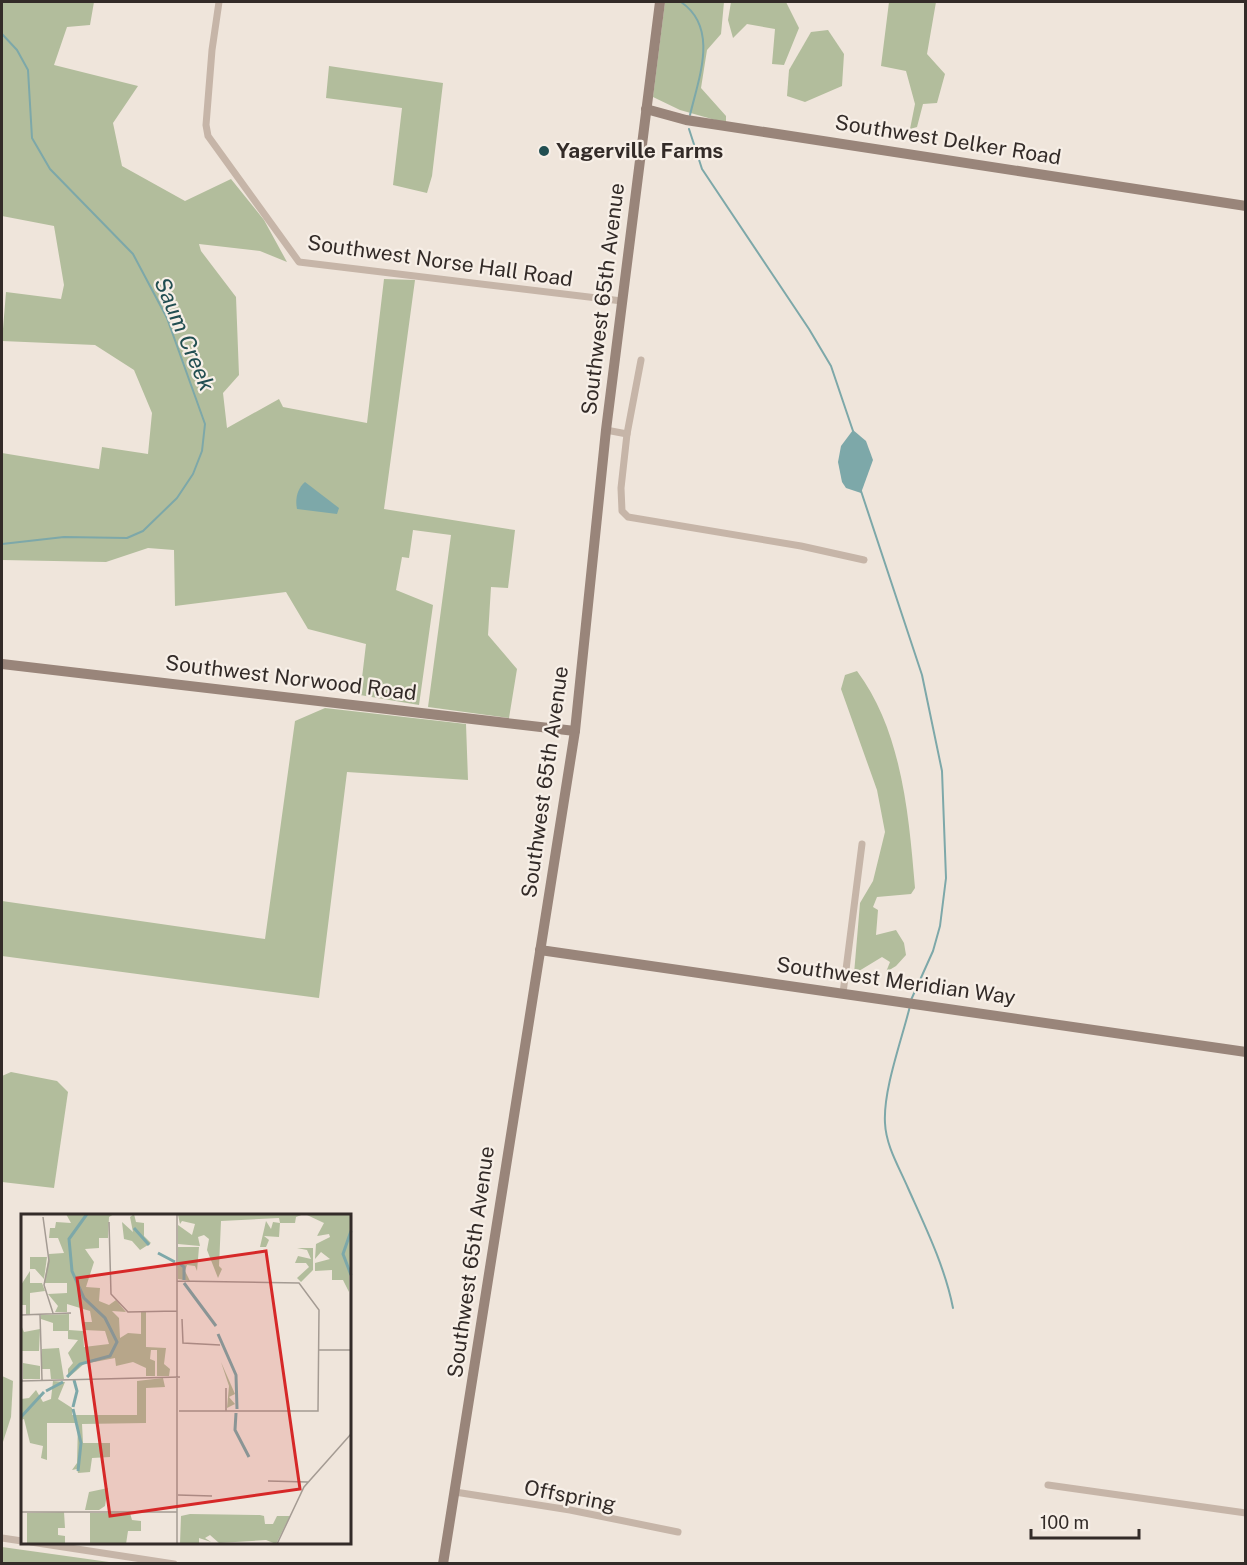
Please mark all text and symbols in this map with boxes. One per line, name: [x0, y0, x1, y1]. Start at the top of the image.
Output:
street label: Southwest Delker Road: [833, 109, 1063, 170]
place label: Yagerville Farms: [556, 138, 723, 163]
marker: Yagerville Farms: [537, 144, 551, 158]
street label: Southwest 65th Avenue: [576, 181, 629, 416]
street label: Southwest Norse Hall Road: [306, 229, 574, 292]
water label: Saum Creek: [149, 273, 221, 395]
street label: Southwest Norwood Road: [164, 650, 418, 705]
street label: Southwest 65th Avenue: [516, 664, 573, 899]
street label: Southwest Meridian Way: [775, 951, 1017, 1010]
street label: Southwest 65th Avenue: [442, 1144, 499, 1379]
inset map: [21, 1214, 351, 1544]
street label: Offspring: [522, 1474, 618, 1517]
scale bar: [1031, 1502, 1139, 1540]
text: 100 m: [1040, 1512, 1089, 1533]

